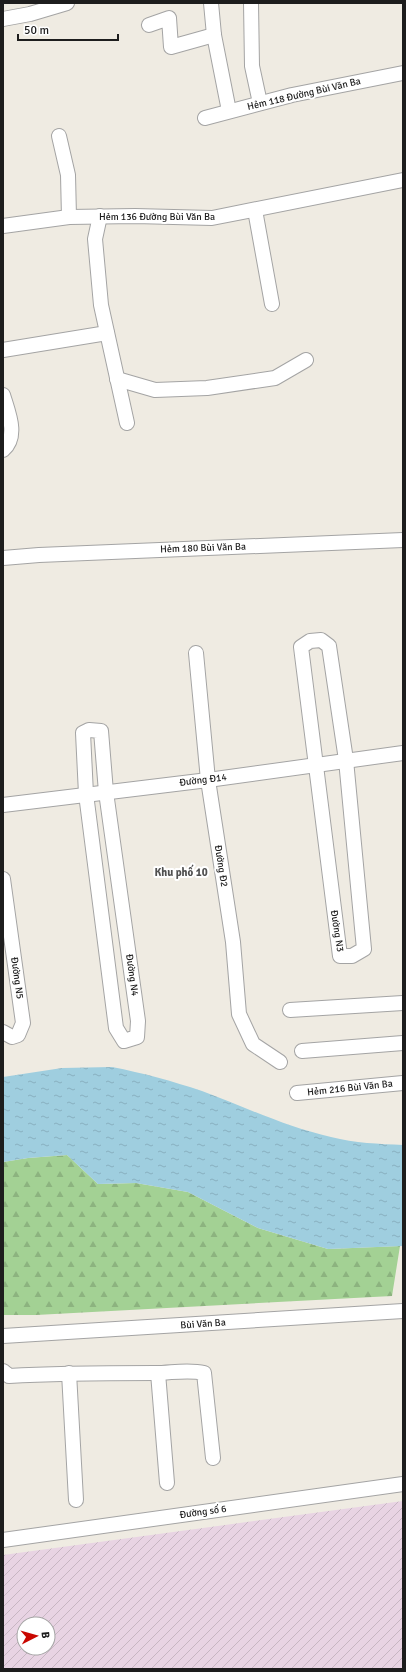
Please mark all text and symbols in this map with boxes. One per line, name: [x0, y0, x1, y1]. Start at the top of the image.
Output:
scale bar: [18, 16, 118, 42]
text: 50 m: [24, 23, 49, 38]
street label: Hẻm 118 Đường Bùi Văn Ba: [246, 75, 362, 113]
street label: Hẻm 136 Đường Bùi Văn Ba: [99, 211, 215, 223]
street label: Hẻm 180 Bùi Văn Ba: [160, 541, 246, 555]
street label: Đường Đ14: [179, 771, 228, 789]
street label: Đường Đ2: [212, 844, 230, 888]
district label: Khu phố 10: [154, 864, 208, 879]
street label: Đường N3: [328, 909, 346, 953]
street label: Đường N4: [123, 953, 141, 997]
street label: Đường N5: [8, 956, 26, 1000]
street label: Hẻm 216 Bùi Văn Ba: [307, 1078, 393, 1098]
street label: Bùi Văn Ba: [180, 1316, 226, 1332]
street label: Đường số 6: [179, 1503, 227, 1521]
north arrow: [16, 1616, 56, 1656]
text: B: [39, 1631, 52, 1639]

